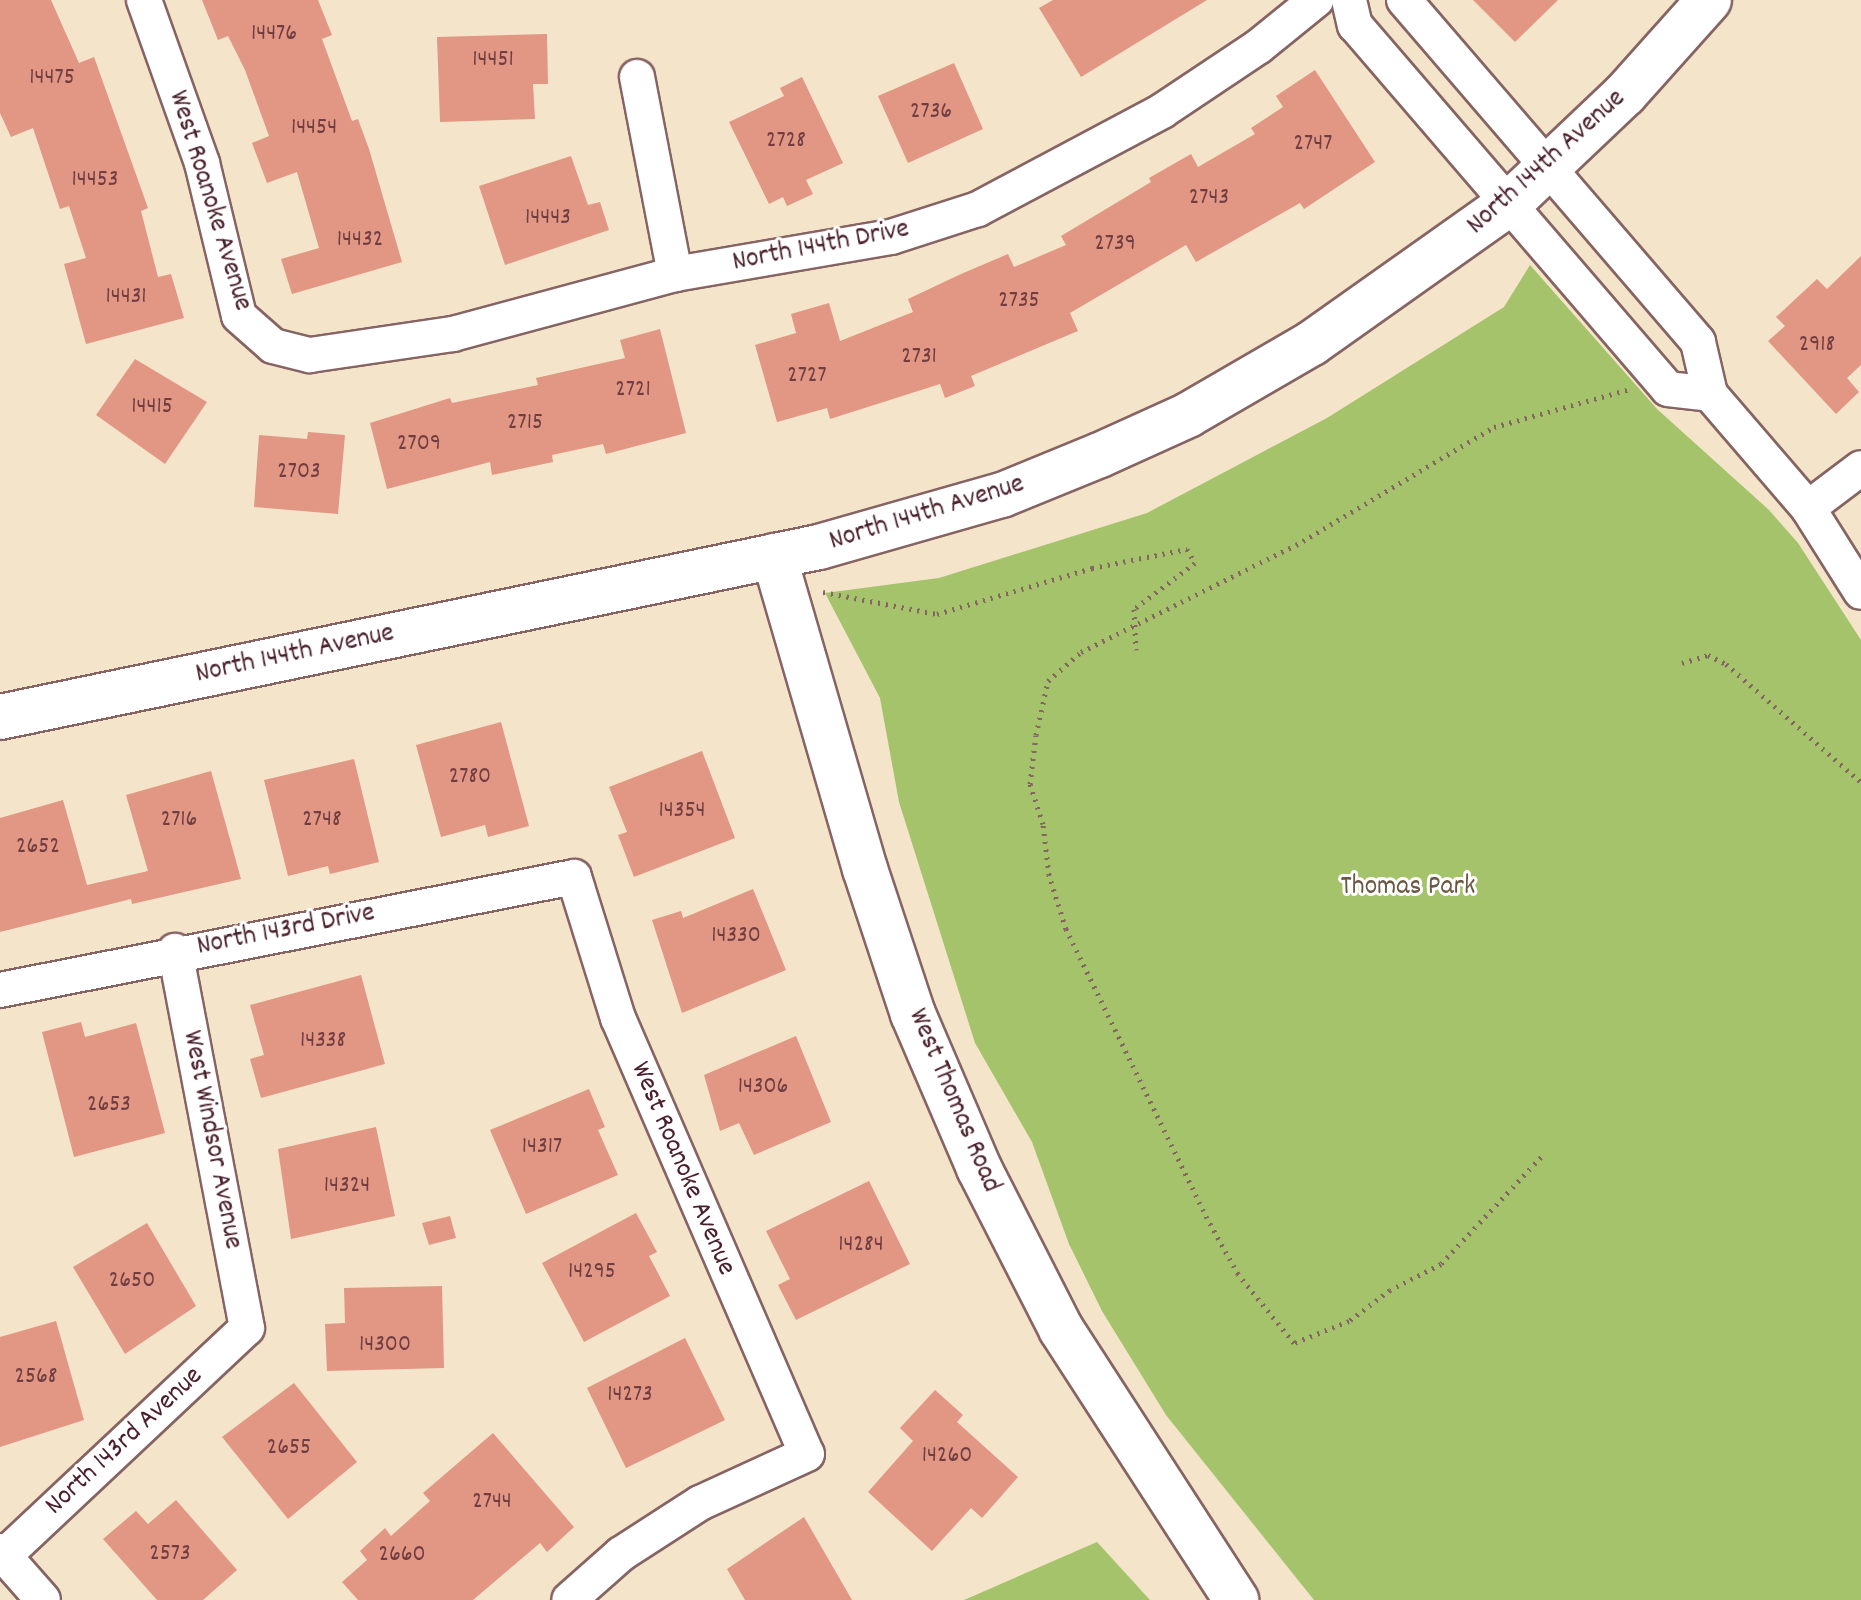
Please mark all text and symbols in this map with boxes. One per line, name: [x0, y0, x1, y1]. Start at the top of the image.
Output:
house number: 14476: [251, 21, 297, 49]
house number: 14451: [472, 47, 514, 75]
house number: 14475: [29, 65, 75, 93]
street label: North 144th Avenue: [1461, 83, 1633, 243]
street label: West Roanoke Avenue: [160, 87, 258, 315]
house number: 2736: [910, 99, 952, 127]
house number: 14454: [291, 115, 337, 143]
house number: 2728: [766, 128, 806, 156]
house number: 2747: [1294, 131, 1332, 159]
house number: 14453: [72, 167, 118, 195]
house number: 2743: [1189, 185, 1229, 213]
house number: 14443: [525, 205, 571, 233]
street label: North 144th Drive: [730, 213, 912, 281]
house number: 14432: [337, 227, 383, 255]
house number: 2739: [1094, 231, 1136, 259]
house number: 14431: [105, 284, 147, 312]
house number: 2735: [998, 288, 1040, 316]
house number: 2918: [1799, 332, 1835, 360]
house number: 2731: [901, 344, 937, 372]
house number: 2727: [787, 363, 827, 391]
house number: 2721: [615, 377, 651, 405]
house number: 14415: [131, 394, 173, 422]
house number: 2715: [507, 410, 543, 438]
house number: 2709: [397, 431, 441, 459]
house number: 2703: [277, 459, 321, 487]
street label: North 144th Avenue: [826, 468, 1028, 560]
street label: North 144th Avenue: [193, 618, 397, 692]
house number: 2780: [449, 764, 491, 792]
house number: 14354: [659, 798, 705, 826]
house number: 2716: [161, 807, 197, 835]
house number: 2748: [302, 807, 342, 835]
house number: 2652: [16, 834, 60, 862]
park label: Thomas Park: [1341, 871, 1475, 905]
street label: North 143rd Drive: [194, 897, 378, 965]
house number: 14330: [711, 923, 761, 951]
street label: West Thomas Road: [899, 1004, 1007, 1198]
street label: West Windsor Avenue: [173, 1028, 249, 1252]
house number: 14338: [300, 1028, 346, 1056]
street label: West Roanoke Avenue: [622, 1057, 742, 1281]
house number: 14306: [738, 1074, 788, 1102]
house number: 2653: [87, 1092, 131, 1120]
house number: 14317: [522, 1134, 562, 1162]
house number: 14324: [324, 1173, 370, 1201]
house number: 14284: [838, 1232, 884, 1260]
house number: 14295: [568, 1259, 616, 1287]
house number: 2650: [109, 1268, 155, 1296]
house number: 14300: [359, 1332, 411, 1360]
street label: North 143rd Avenue: [39, 1361, 211, 1523]
house number: 2568: [15, 1364, 57, 1392]
house number: 14273: [607, 1382, 653, 1410]
house number: 2655: [267, 1435, 311, 1463]
house number: 14260: [922, 1443, 972, 1471]
house number: 2744: [472, 1489, 512, 1517]
house number: 2573: [149, 1541, 191, 1569]
house number: 2660: [378, 1542, 426, 1570]

